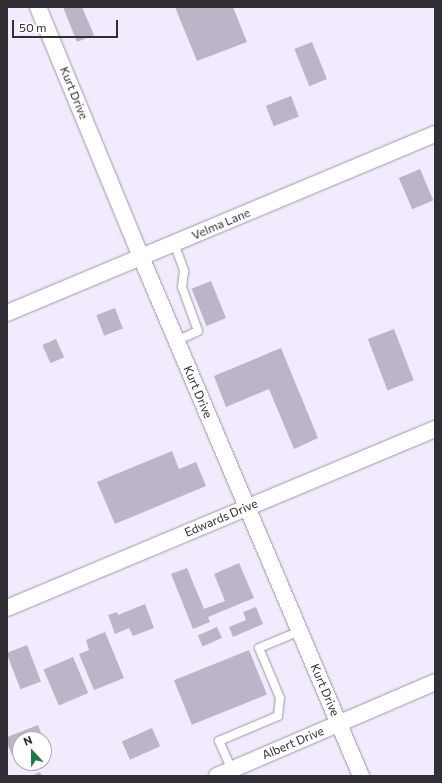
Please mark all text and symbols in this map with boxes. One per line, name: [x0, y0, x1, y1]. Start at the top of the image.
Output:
scale bar: [14, 12, 120, 38]
text: 50 m: [19, 20, 47, 34]
street label: Kurt Drive: [57, 65, 91, 121]
street label: Velma Lane: [190, 205, 252, 243]
street label: Kurt Drive: [181, 364, 215, 420]
street label: Edwards Drive: [182, 496, 260, 540]
street label: Kurt Drive: [308, 662, 342, 718]
street label: Albert Drive: [260, 724, 326, 762]
north arrow: [12, 731, 52, 771]
text: N: [21, 733, 34, 748]

